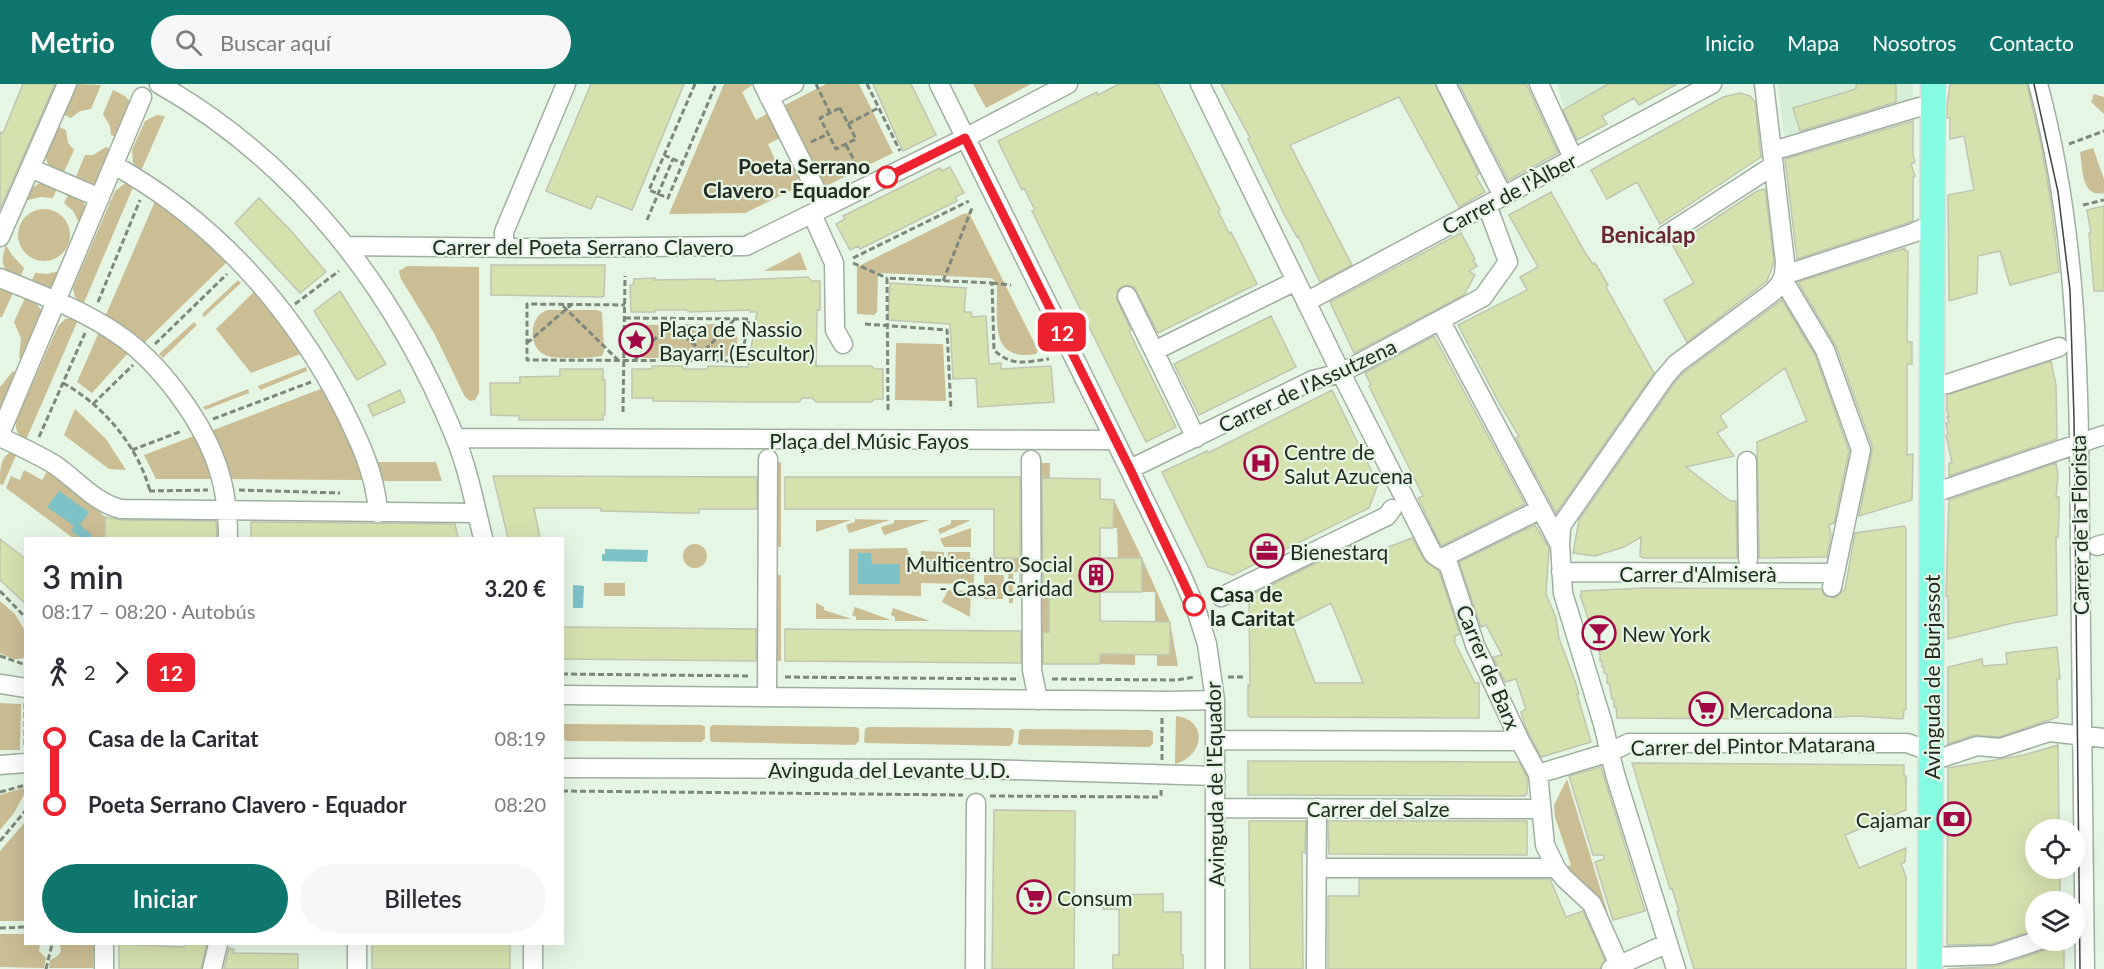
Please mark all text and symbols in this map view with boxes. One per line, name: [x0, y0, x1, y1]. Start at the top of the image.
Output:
search box: [151, 15, 571, 69]
text: Metrio: [30, 25, 115, 59]
icon: search: [172, 26, 205, 59]
text: Buscar aquí: [220, 29, 331, 56]
text: Inicio: [1705, 30, 1754, 55]
text: Mapa: [1787, 30, 1839, 55]
text: Nosotros: [1872, 30, 1956, 55]
text: Contacto: [1989, 30, 2074, 55]
street label: Carrer de l'Àlber: [1437, 147, 1581, 239]
place label: Poeta Serrano Clavero - Equador: [703, 153, 870, 202]
marker: Poeta Serrano Clavero - Equador: [876, 166, 898, 188]
district label: Benicalap: [1601, 221, 1695, 248]
street label: Carrer del Poeta Serrano Clavero: [432, 234, 734, 259]
line badge: 12: [1035, 312, 1089, 352]
place label: Plaça de Nassio Bayarri (Escultor): [659, 316, 815, 365]
text: 12: [1050, 320, 1074, 345]
place icon: Plaça de Nassio Bayarri (Escultor): [618, 322, 654, 358]
street label: Carrer de l'Assutzena: [1214, 333, 1400, 437]
street label: Plaça del Músic Fayos: [769, 428, 969, 453]
street label: Carrer de la Florista: [2065, 435, 2093, 615]
place label: Centre de Salut Azucena: [1284, 439, 1413, 488]
hospital icon: Centre de Salut Azucena: [1243, 445, 1279, 481]
office icon: Bienestarq: [1249, 533, 1285, 569]
place label: Bienestarq: [1290, 539, 1388, 564]
place label: Multicentro Social - Casa Caridad: [906, 551, 1073, 600]
text: 3 min: [42, 556, 123, 596]
building icon: Multicentro Social - Casa Caridad: [1078, 557, 1114, 593]
street label: Carrer d'Almiserà: [1619, 561, 1777, 586]
street label: Avinguda de Burjassot: [1919, 574, 1944, 780]
text: 3.20 €: [484, 575, 546, 602]
place label: Casa de la Caritat: [1210, 581, 1295, 630]
marker: Casa de la Caritat: [1183, 594, 1205, 616]
text: 08:17 – 08:20 · Autobús: [42, 599, 255, 623]
street label: Carrer de Barx: [1451, 601, 1527, 734]
bar icon: New York: [1581, 615, 1617, 651]
place label: New York: [1622, 621, 1711, 646]
icon: walk: [42, 656, 75, 689]
icon: forward: [105, 656, 138, 689]
text: 2: [84, 660, 96, 684]
text: 12: [159, 660, 183, 685]
street label: Avinguda de l'Equador: [1200, 681, 1228, 887]
supermarket icon: Mercadona: [1688, 691, 1724, 727]
place label: Mercadona: [1729, 697, 1833, 722]
text: Casa de la Caritat: [88, 725, 258, 752]
text: 08:19: [495, 726, 546, 750]
street label: Carrer del Pintor Matarana: [1630, 730, 1876, 760]
street label: Avinguda del Levante U.D.: [768, 757, 1010, 782]
text: Poeta Serrano Clavero - Equador: [88, 791, 407, 818]
text: 08:20: [495, 792, 546, 816]
street label: Carrer del Salze: [1306, 796, 1450, 821]
bank icon: Cajamar: [1936, 801, 1972, 837]
place label: Cajamar: [1856, 807, 1931, 832]
map controls: [2025, 819, 2085, 951]
button: locate: [2025, 819, 2085, 879]
button: Iniciar: [42, 864, 288, 933]
button: Billetes: [300, 864, 546, 933]
supermarket icon: Consum: [1016, 879, 1052, 915]
place label: Consum: [1057, 885, 1133, 910]
button: layers: [2025, 891, 2085, 951]

